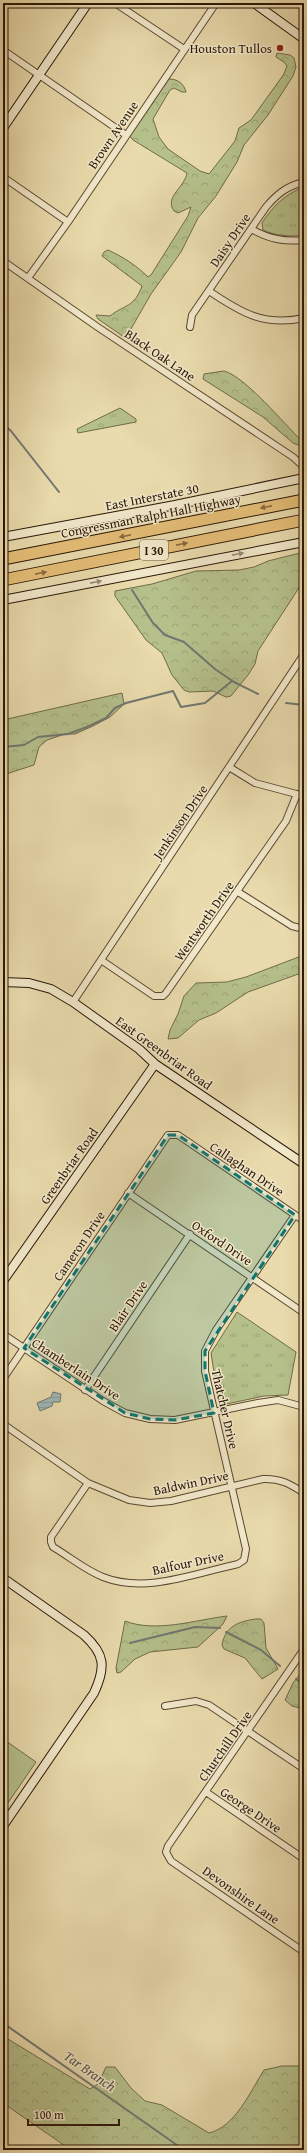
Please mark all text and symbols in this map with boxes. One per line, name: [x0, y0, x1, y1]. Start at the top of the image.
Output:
place label: Houston Tullos: [190, 39, 272, 58]
marker: Houston Tullos: [275, 43, 285, 53]
street label: Brown Avenue: [83, 97, 143, 173]
street label: Daisy Drive: [205, 209, 255, 271]
street label: Black Oak Lane: [121, 324, 199, 386]
street label: East Interstate 30: [104, 479, 200, 515]
street label: Congressman Ralph Hall Highway: [59, 489, 243, 543]
one-way arrow: [260, 505, 272, 511]
one-way arrow: [119, 533, 131, 539]
road number: I 30: [140, 540, 168, 560]
one-way arrow: [176, 541, 189, 547]
one-way arrow: [232, 551, 244, 557]
one-way arrow: [35, 569, 47, 575]
one-way arrow: [90, 578, 102, 584]
street label: Jenkinson Drive: [147, 781, 212, 865]
street label: Wentworth Drive: [169, 877, 239, 965]
street label: East Greenbriar Road: [112, 1012, 216, 1095]
street label: Greenbriar Road: [36, 1124, 103, 1208]
street label: Callaghan Drive: [206, 1137, 288, 1201]
street label: Cameron Drive: [48, 1207, 110, 1285]
street label: Oxford Drive: [188, 1216, 256, 1270]
street label: Blair Drive: [104, 1277, 152, 1335]
street label: Chamberlain Drive: [28, 1333, 124, 1405]
street label: Thatcher Drive: [207, 1367, 243, 1451]
street label: Baldwin Drive: [152, 1466, 230, 1500]
street label: Balfour Drive: [151, 1546, 225, 1580]
street label: Churchill Drive: [194, 1707, 256, 1785]
street label: George Drive: [217, 1782, 285, 1838]
street label: Devonshire Lane: [199, 1861, 283, 1929]
water label: Tar Branch: [60, 2046, 120, 2096]
scale bar: [28, 2101, 119, 2127]
text: 100 m: [34, 2106, 64, 2123]

